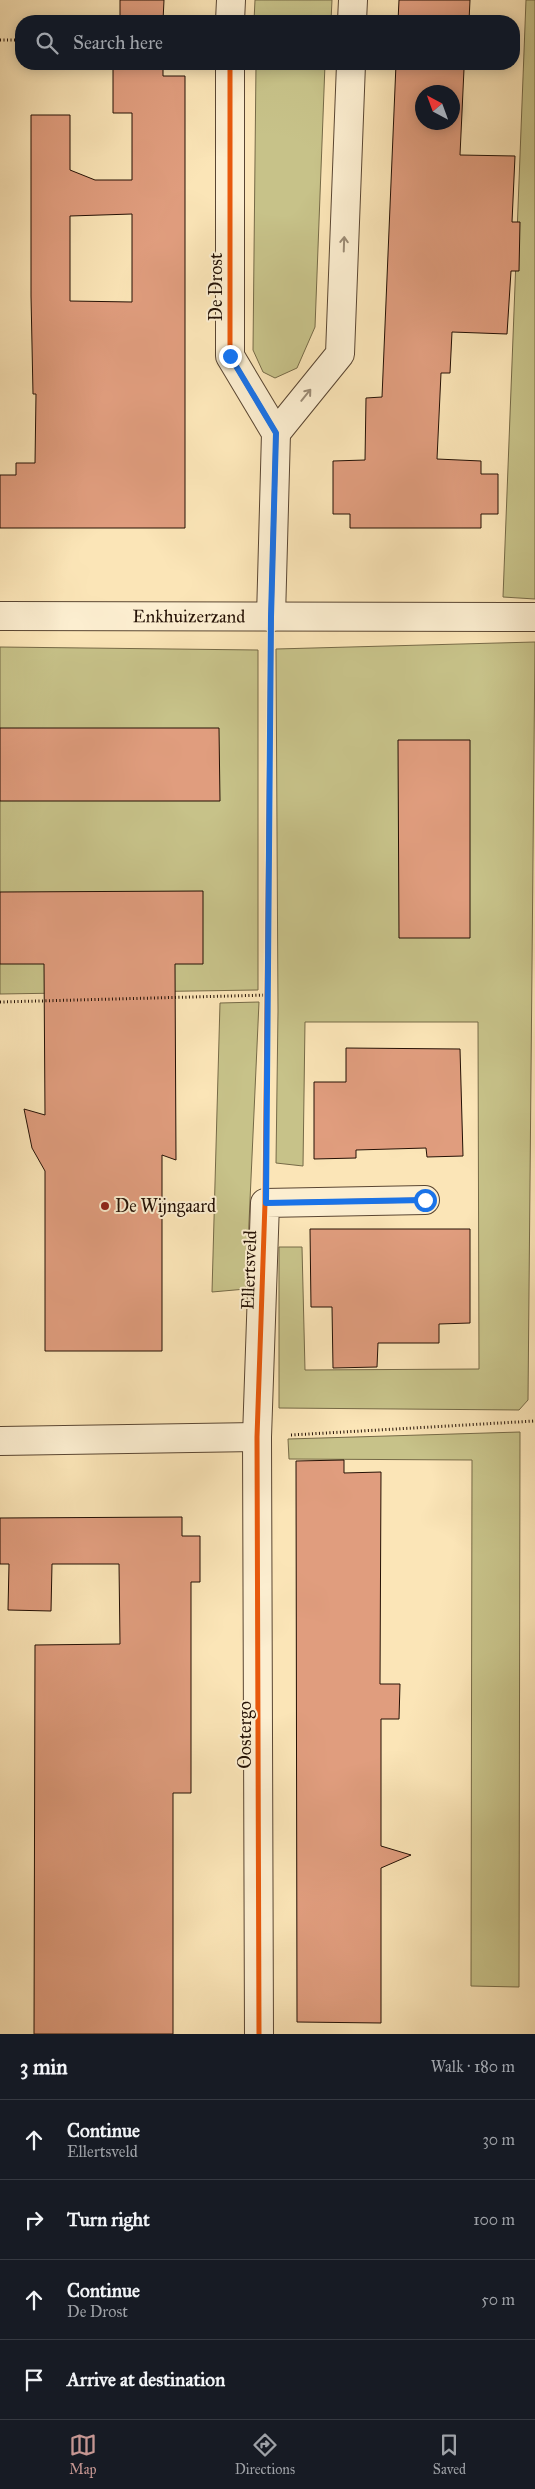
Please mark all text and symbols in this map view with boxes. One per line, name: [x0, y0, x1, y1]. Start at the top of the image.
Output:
search box: [15, 15, 520, 70]
icon: search: [33, 29, 61, 57]
text: Search here: [73, 31, 163, 54]
north arrow: [415, 85, 460, 130]
one-way arrow: [339, 237, 349, 253]
street label: De Drost: [205, 252, 227, 321]
route end: [219, 345, 242, 368]
one-way arrow: [301, 389, 312, 402]
street label: Enkhuizerzand: [133, 605, 245, 627]
route start: [414, 1189, 437, 1212]
place label: De Wijngaard: [115, 1195, 216, 1218]
marker: De Wijngaard: [99, 1200, 111, 1212]
street label: Ellertsveld: [237, 1230, 261, 1310]
street label: Oostergo: [234, 1701, 257, 1769]
text: 3 min: [20, 2054, 68, 2080]
text: Walk · 180 m: [431, 2057, 515, 2076]
text: Continue: [67, 2119, 140, 2142]
icon: ahead: [20, 2126, 48, 2154]
text: 30 m: [482, 2130, 515, 2149]
text: Ellertsveld: [67, 2142, 138, 2161]
icon: right: [20, 2206, 48, 2234]
text: Turn right: [67, 2208, 150, 2231]
text: 100 m: [473, 2210, 515, 2229]
text: Continue: [67, 2279, 140, 2302]
icon: ahead: [20, 2286, 48, 2314]
text: 50 m: [481, 2290, 515, 2309]
text: De Drost: [67, 2302, 128, 2321]
icon: arrive: [20, 2366, 48, 2394]
text: Arrive at destination: [67, 2368, 225, 2391]
tab: Map: [69, 2431, 97, 2478]
tab: Directions: [235, 2431, 295, 2478]
tab: Saved: [433, 2431, 466, 2478]

